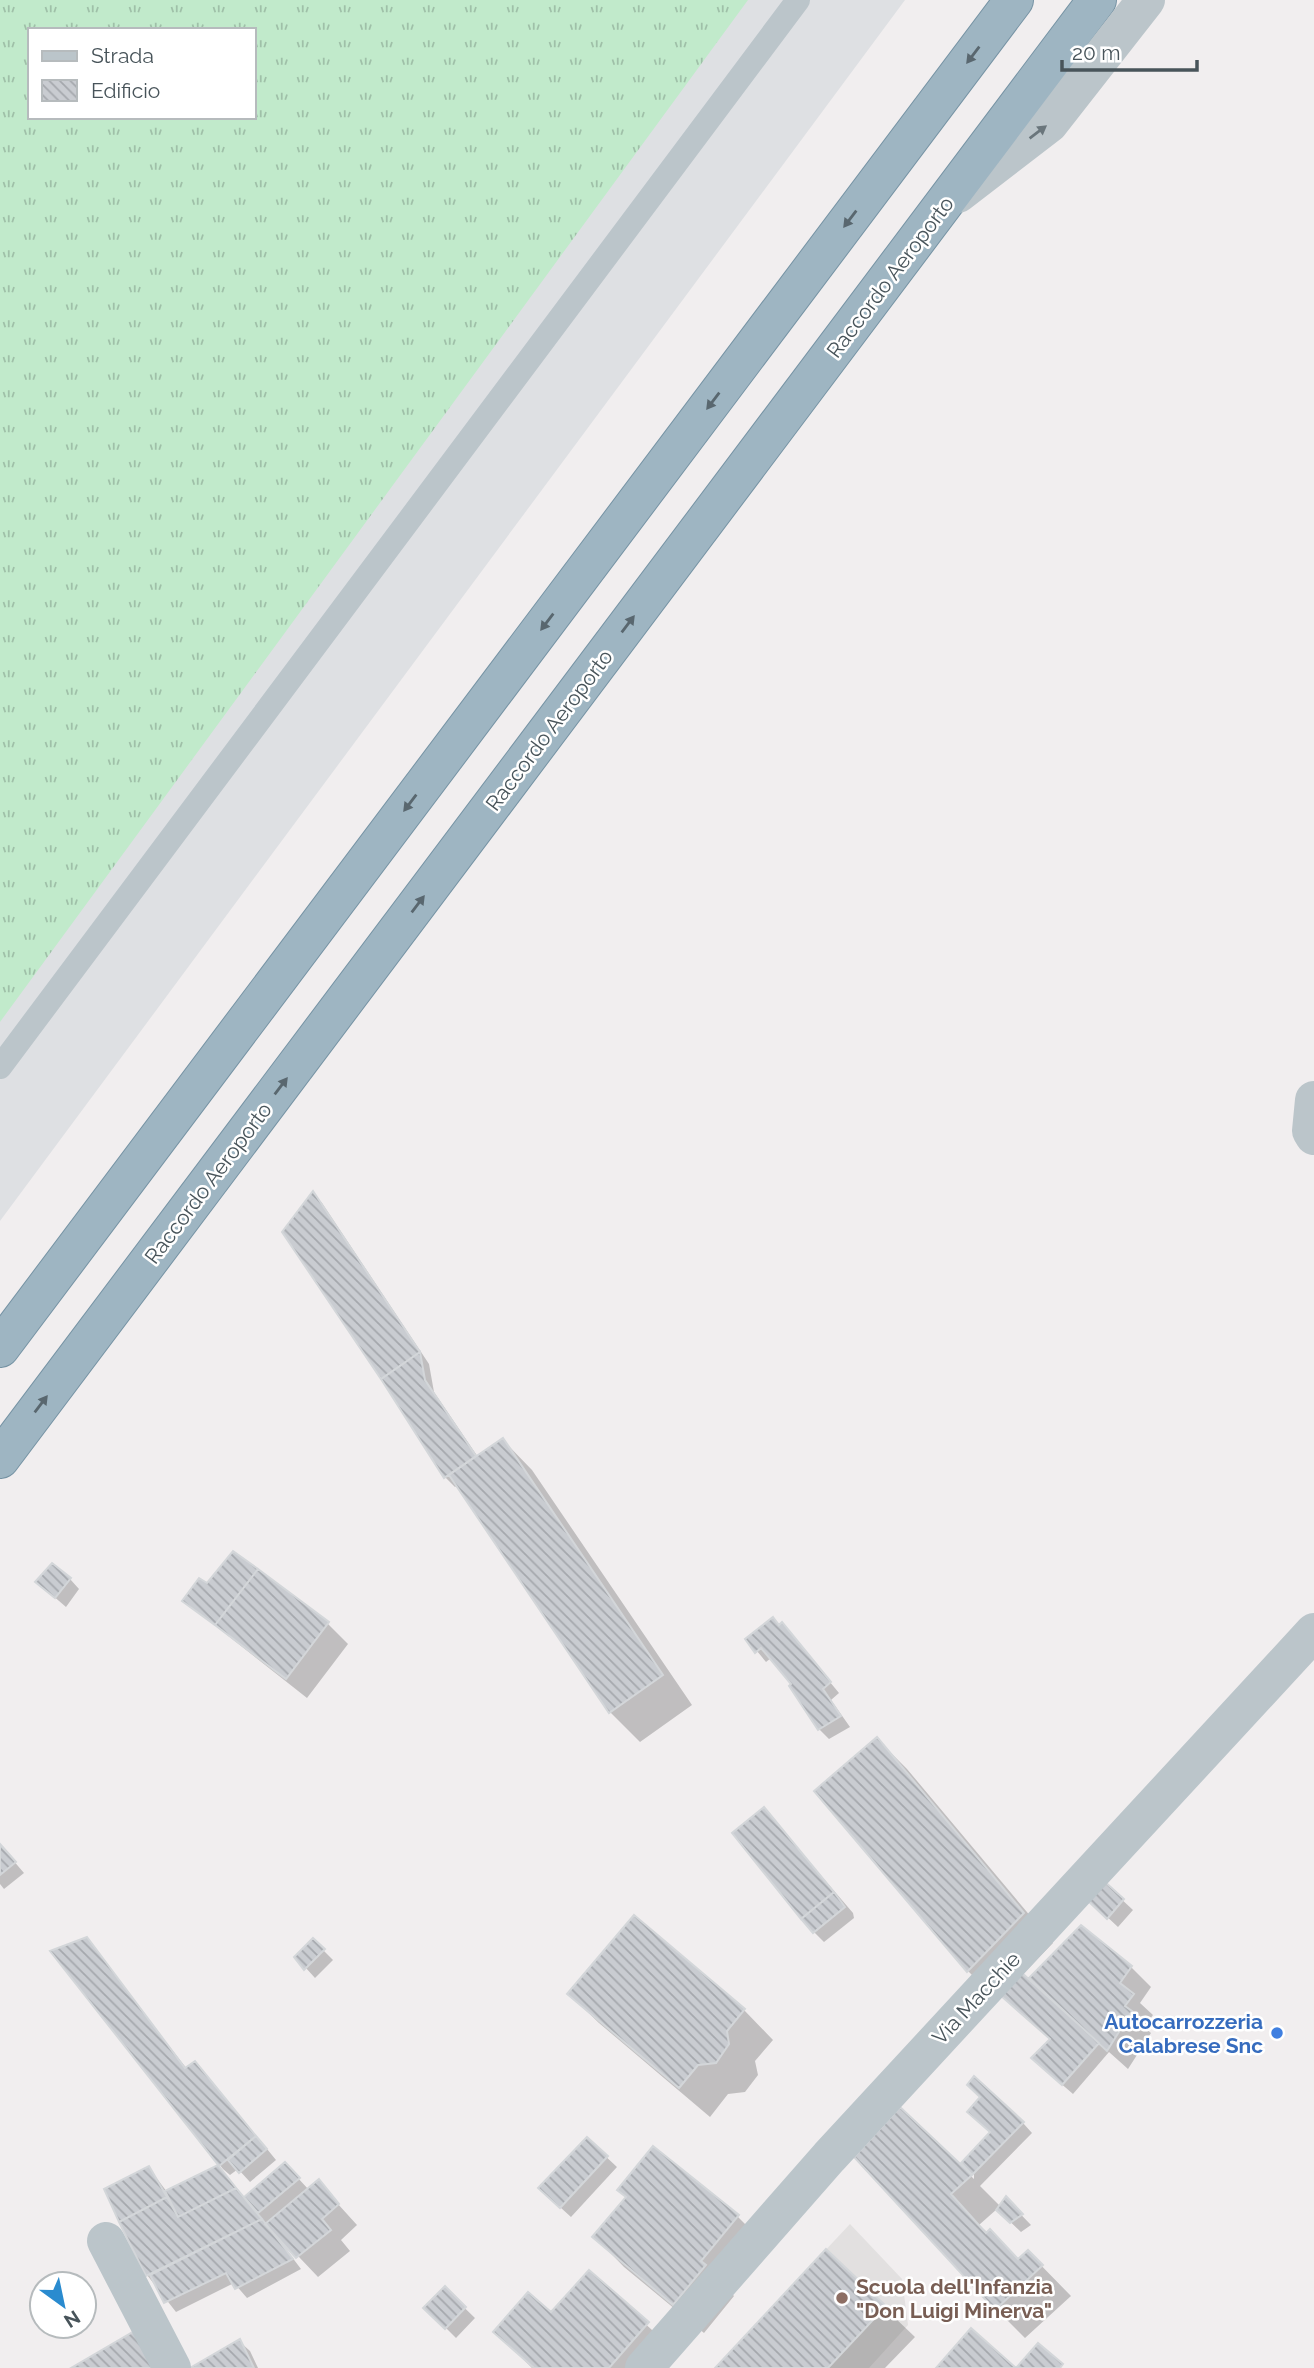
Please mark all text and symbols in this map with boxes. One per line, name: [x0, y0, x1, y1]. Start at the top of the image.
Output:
legend: [28, 28, 256, 119]
scale bar: [1062, 28, 1197, 72]
text: 20 m: [1072, 40, 1120, 65]
text: Strada: [91, 43, 154, 68]
one-way arrow: [966, 45, 981, 63]
text: Edificio: [91, 78, 160, 103]
one-way arrow: [1029, 126, 1047, 140]
street label: Raccordo Aeroporto: [821, 191, 959, 363]
one-way arrow: [844, 210, 858, 228]
one-way arrow: [707, 392, 721, 410]
one-way arrow: [540, 613, 554, 631]
one-way arrow: [621, 615, 635, 633]
street label: Raccordo Aeroporto: [480, 644, 618, 816]
one-way arrow: [403, 794, 417, 813]
one-way arrow: [410, 895, 424, 913]
one-way arrow: [274, 1076, 288, 1095]
street label: Raccordo Aeroporto: [139, 1097, 277, 1269]
one-way arrow: [34, 1395, 48, 1414]
street label: Via Macchie: [927, 1947, 1025, 2049]
place label: Autocarrozzeria Calabrese Snc: [1104, 2009, 1263, 2058]
marker: Autocarrozzeria Calabrese Snc: [1269, 2025, 1285, 2041]
north arrow: [28, 2270, 98, 2340]
place label: Scuola dell'Infanzia "Don Luigi Minerva": [856, 2274, 1053, 2323]
marker: Scuola dell'Infanzia "Don Luigi Minerva": [834, 2290, 850, 2306]
text: N: [60, 2306, 84, 2332]

